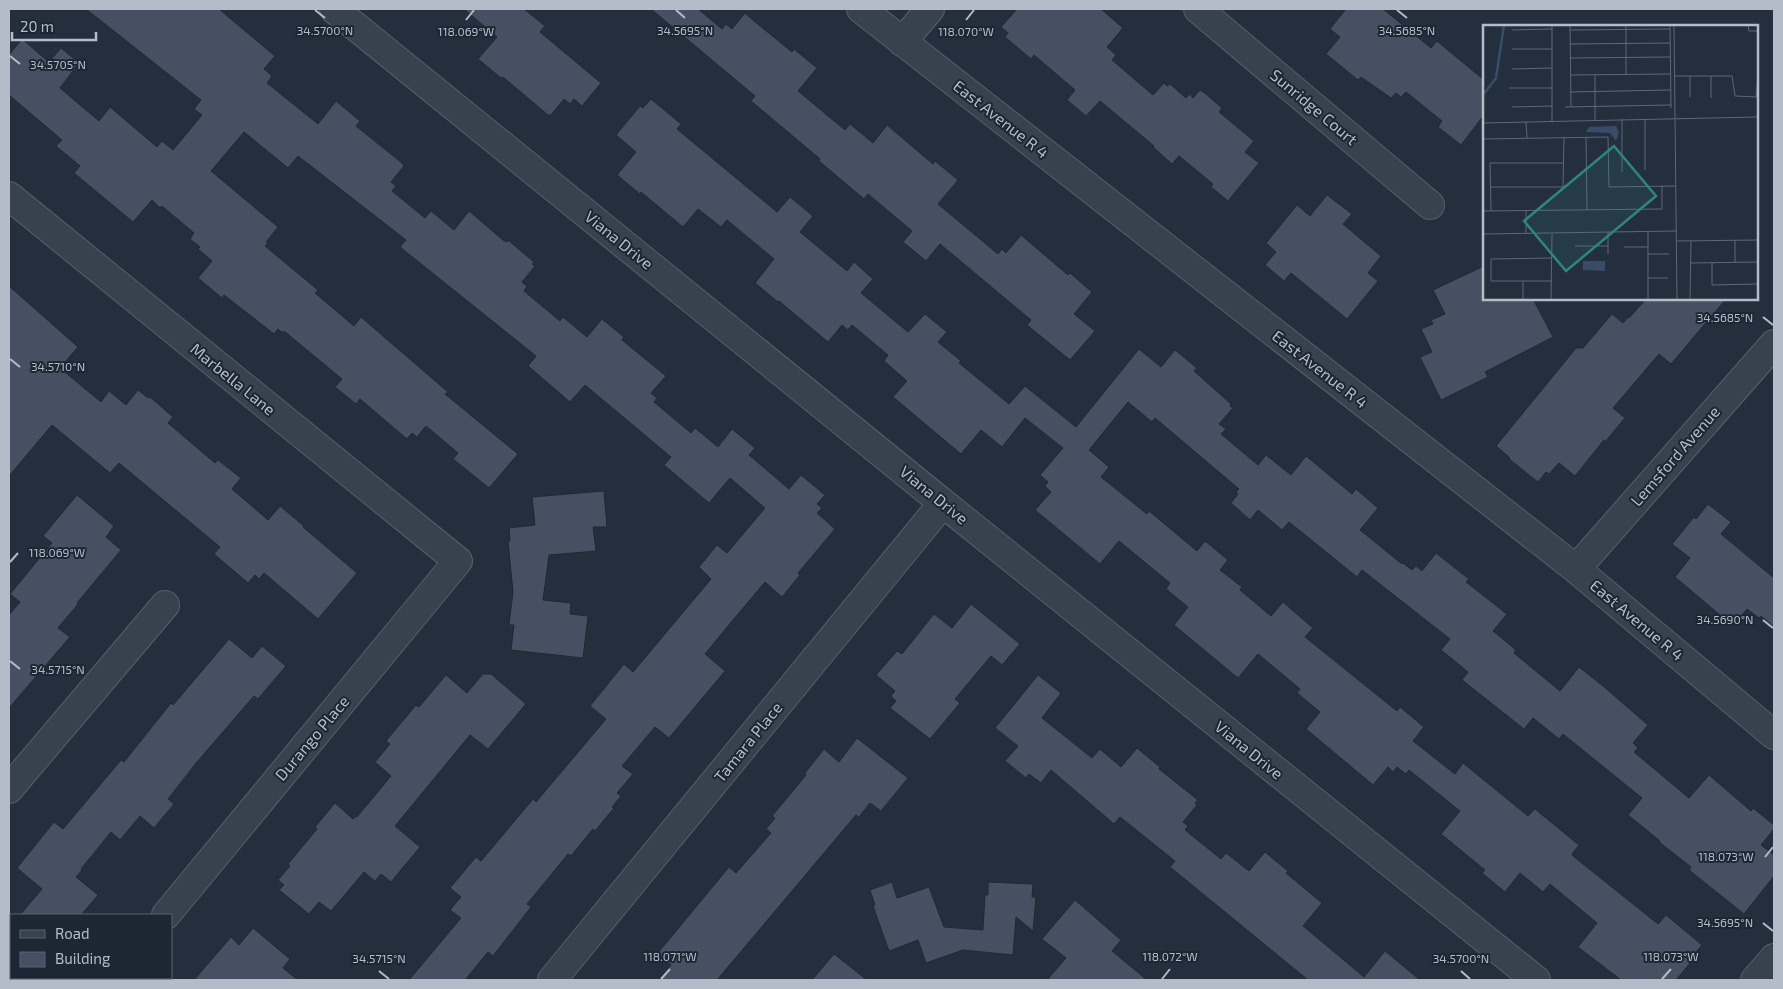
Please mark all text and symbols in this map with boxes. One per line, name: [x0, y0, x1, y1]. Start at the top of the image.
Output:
scale bar: [12, 10, 96, 42]
text: 20 m: [20, 17, 54, 35]
text: 34.5700°N: [297, 23, 353, 37]
text: 34.5695°N: [657, 23, 713, 37]
text: 34.5685°N: [1379, 23, 1435, 37]
text: 118.069°W: [438, 24, 494, 38]
text: 118.070°W: [938, 24, 994, 38]
inset map: [1483, 25, 1758, 300]
text: 34.5705°N: [30, 57, 86, 71]
street label: Sunridge Court: [1267, 65, 1362, 149]
street label: East Avenue R 4: [950, 76, 1053, 162]
street label: Viana Drive: [581, 206, 657, 273]
text: 34.5685°N: [1697, 310, 1753, 324]
street label: East Avenue R 4: [1269, 326, 1372, 412]
street label: Marbella Lane: [187, 339, 280, 419]
text: 34.5710°N: [31, 359, 85, 373]
street label: Lemsford Avenue: [1626, 402, 1723, 510]
street label: Viana Drive: [896, 461, 972, 528]
text: 118.069°W: [29, 545, 85, 559]
street label: East Avenue R 4: [1587, 575, 1688, 664]
text: 34.5690°N: [1696, 612, 1754, 626]
text: 34.5715°N: [31, 662, 85, 676]
street label: Durango Place: [271, 691, 353, 784]
street label: Tamara Place: [710, 698, 786, 786]
street label: Viana Drive: [1211, 716, 1287, 783]
text: 118.073°W: [1698, 849, 1754, 863]
legend: [10, 914, 172, 979]
text: 34.5695°N: [1697, 915, 1753, 929]
text: Road: [55, 924, 90, 942]
text: Building: [55, 949, 111, 967]
text: 118.071°W: [643, 949, 697, 963]
text: 118.072°W: [1142, 949, 1198, 963]
text: 118.073°W: [1643, 949, 1699, 963]
text: 34.5715°N: [352, 951, 406, 965]
text: 34.5700°N: [1433, 951, 1489, 965]

